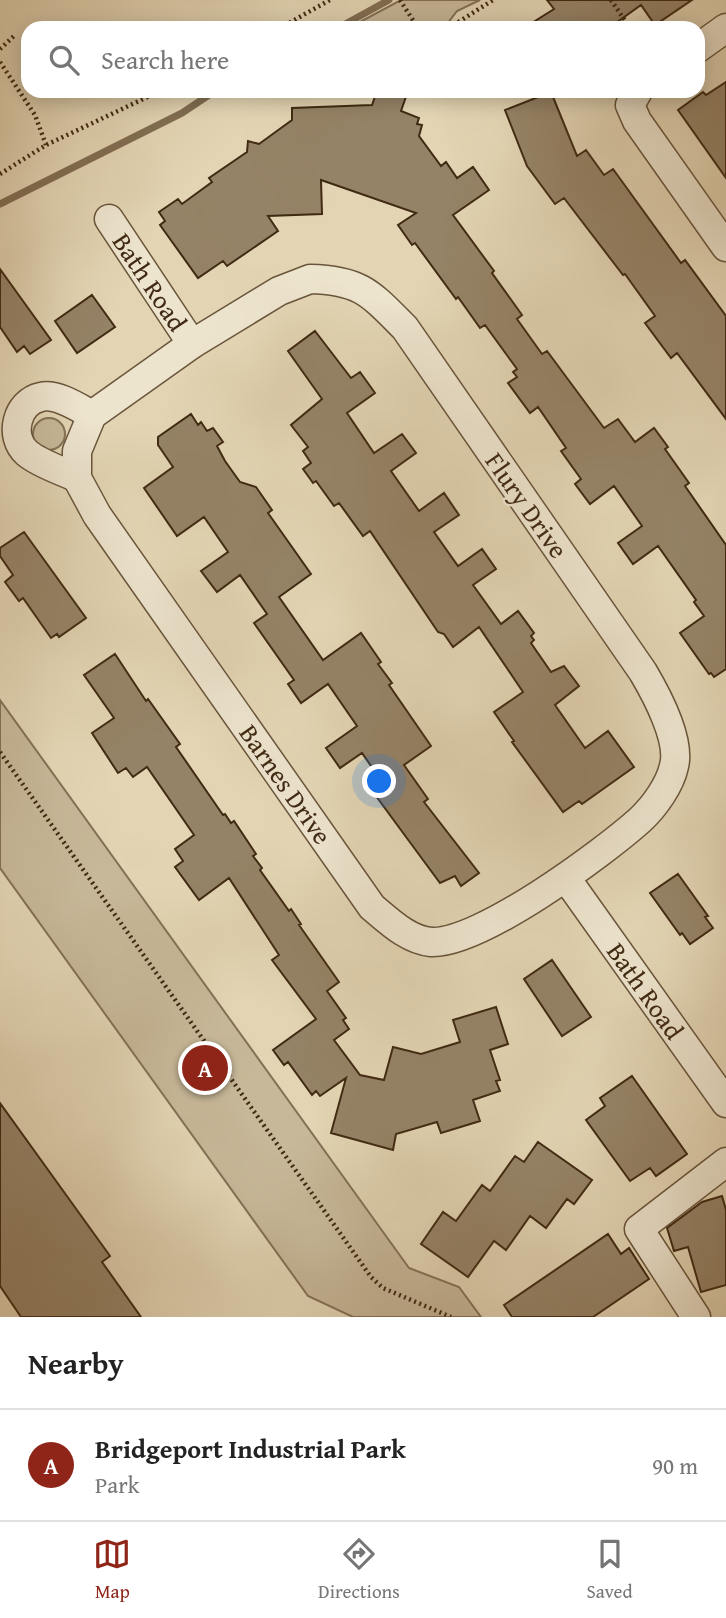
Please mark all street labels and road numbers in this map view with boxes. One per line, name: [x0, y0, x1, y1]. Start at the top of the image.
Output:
street label: Bath Road: [104, 224, 197, 339]
street label: Flury Drive: [476, 444, 578, 566]
street label: Barnes Drive: [230, 716, 342, 852]
street label: Bath Road: [598, 934, 694, 1047]

